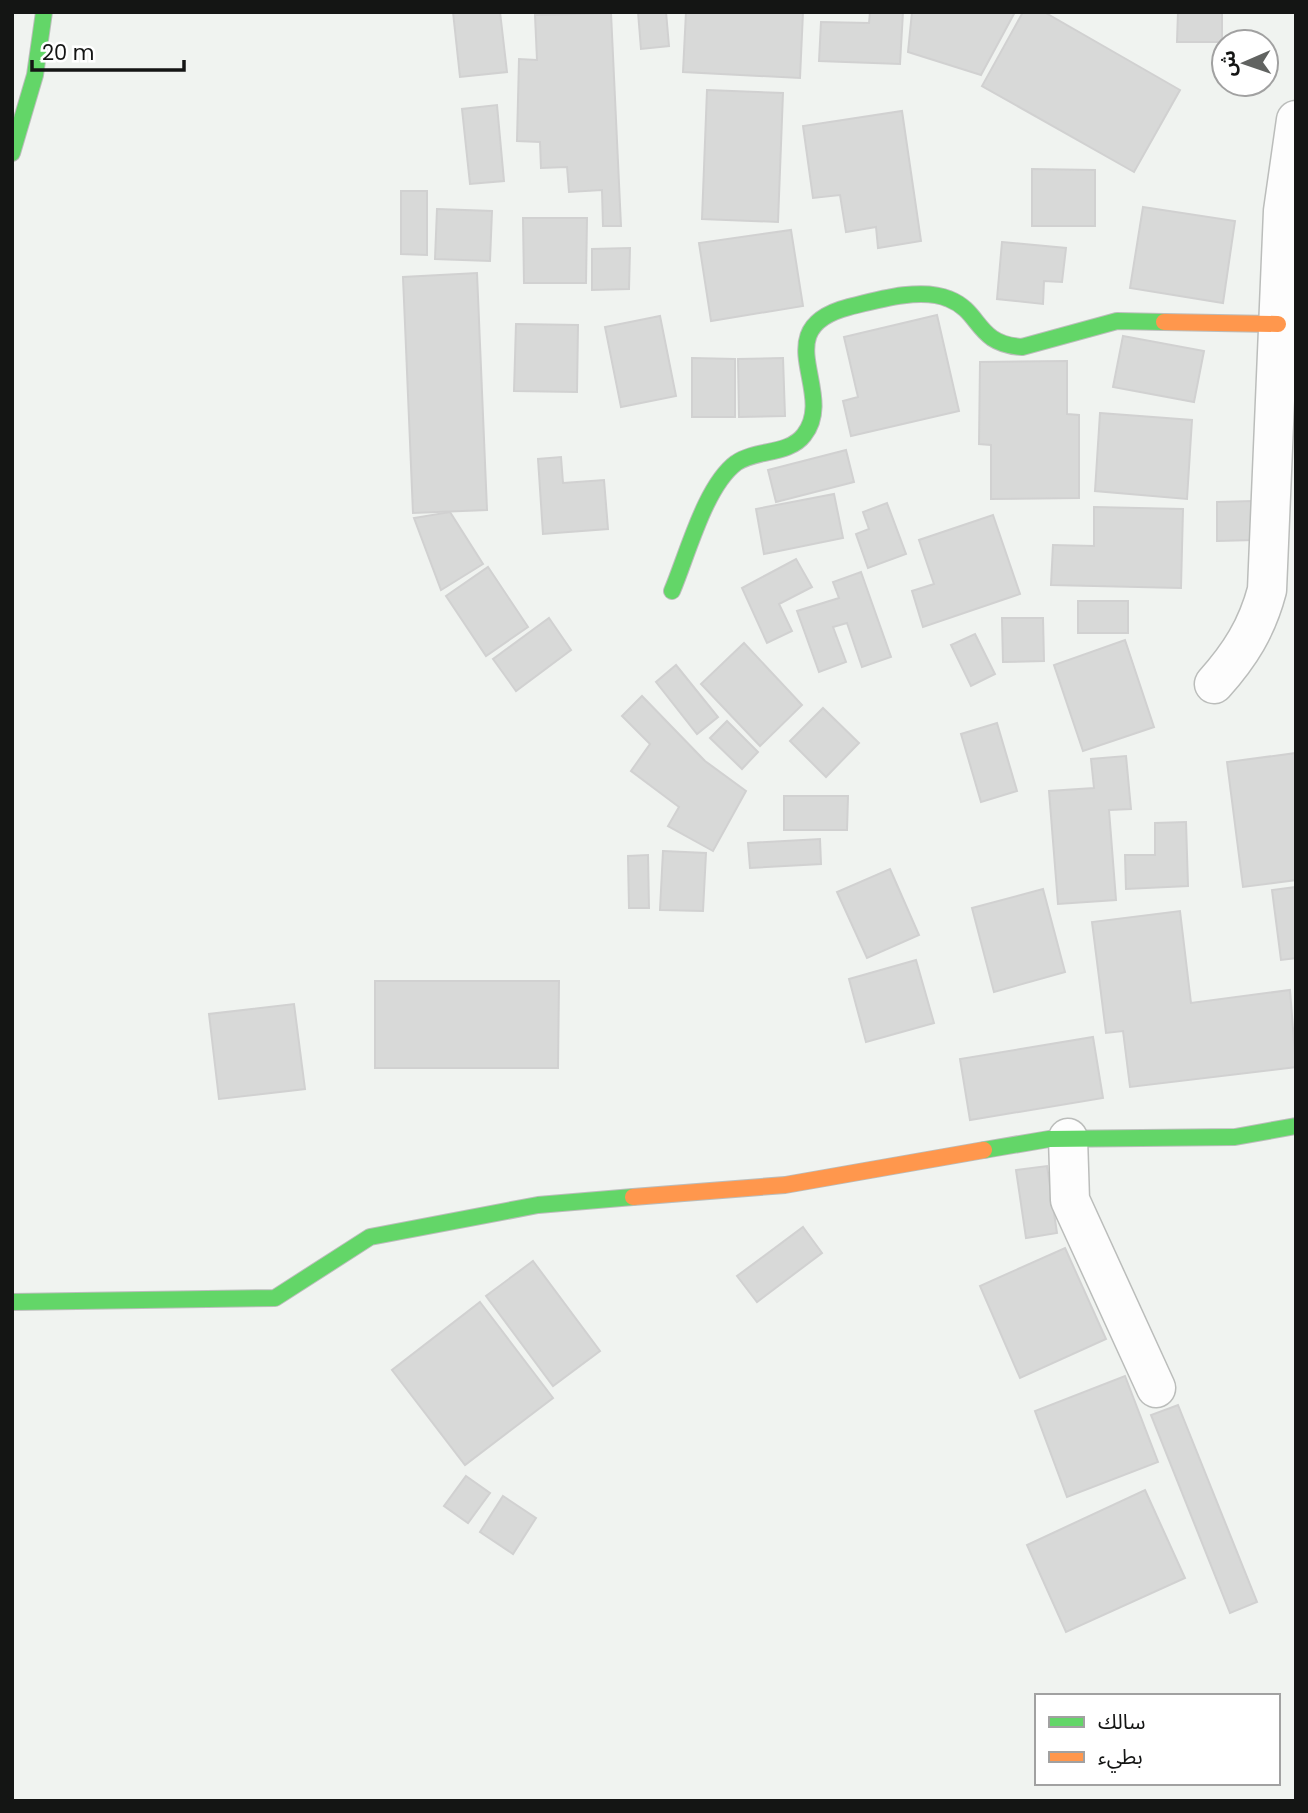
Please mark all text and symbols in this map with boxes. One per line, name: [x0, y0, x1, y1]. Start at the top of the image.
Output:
scale bar: [32, 28, 184, 72]
north arrow: [1210, 28, 1280, 98]
text: 20 m: [42, 38, 95, 67]
text: ش: [1215, 50, 1242, 77]
legend: [1035, 1694, 1280, 1785]
text: سالك: [1098, 1707, 1145, 1736]
text: بطيء: [1098, 1742, 1143, 1773]

